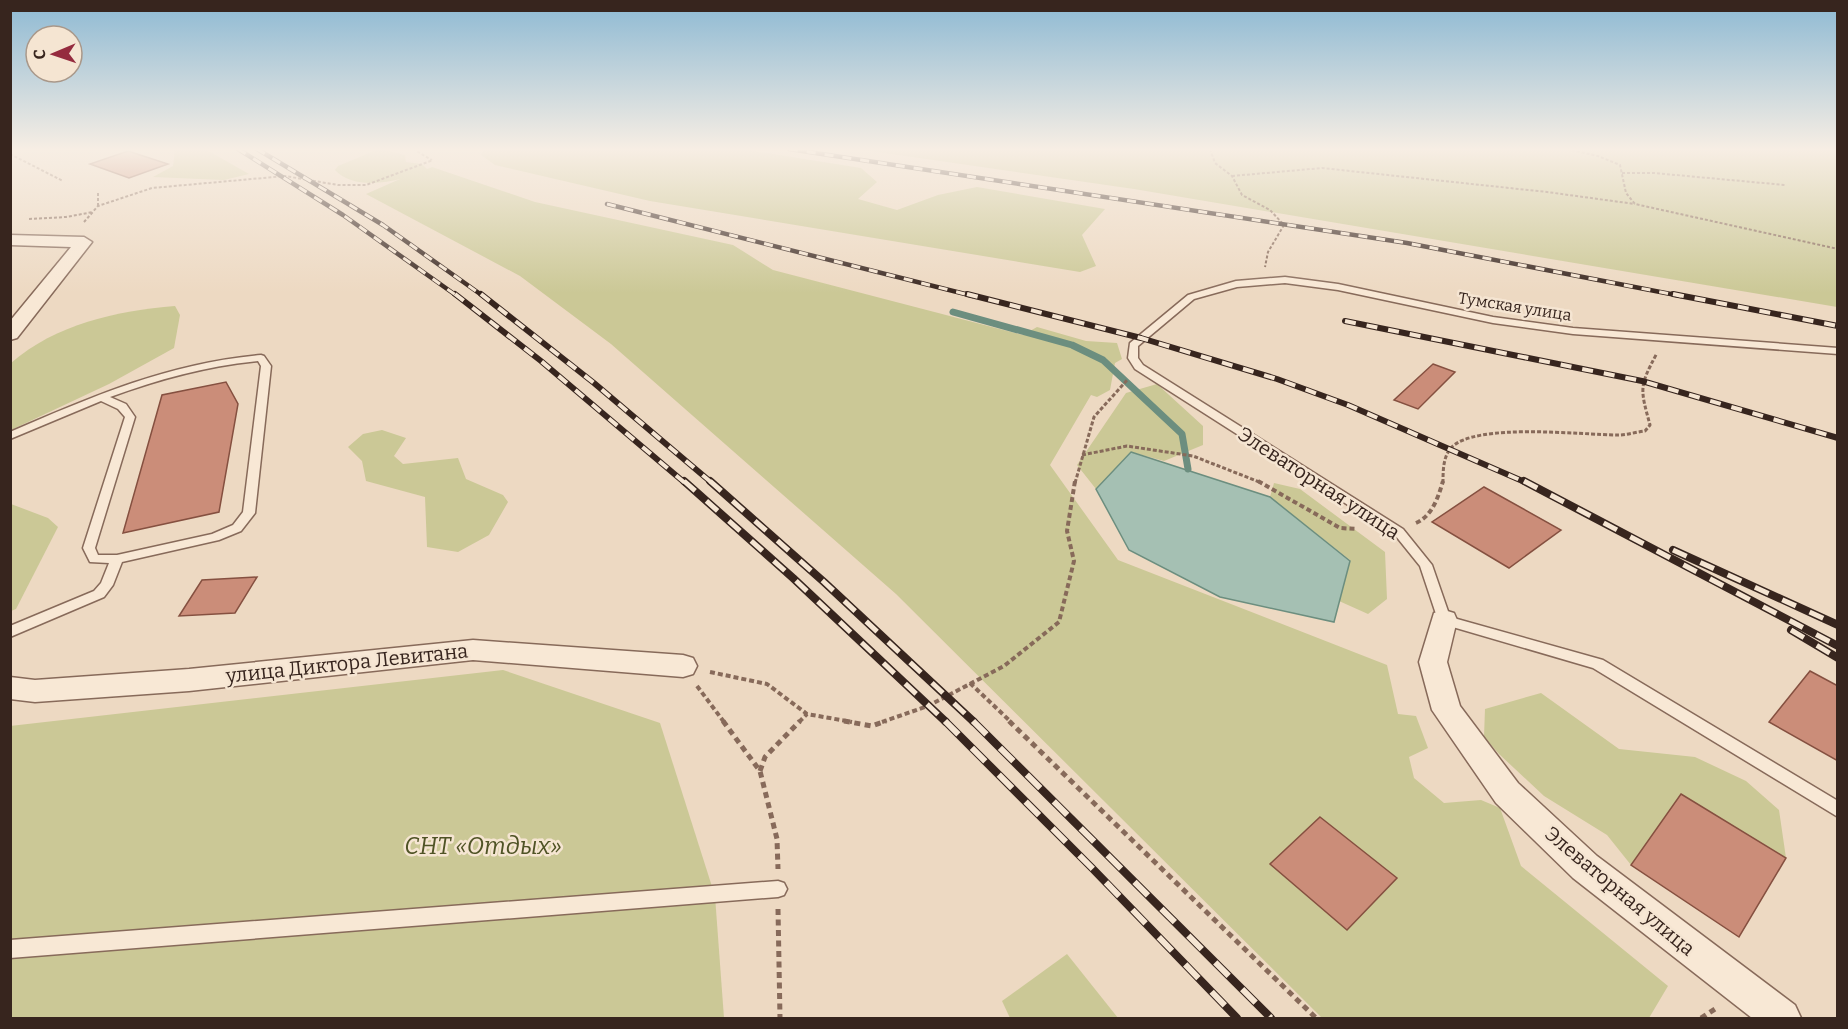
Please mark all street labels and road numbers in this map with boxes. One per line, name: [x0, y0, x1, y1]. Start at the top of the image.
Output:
street label: Тумская улица: [1457, 288, 1573, 325]
street label: Элеваторная улица: [1233, 422, 1405, 544]
street label: улица Диктора Левитана: [224, 638, 469, 688]
street label: Элеваторная улица: [1540, 821, 1700, 961]

